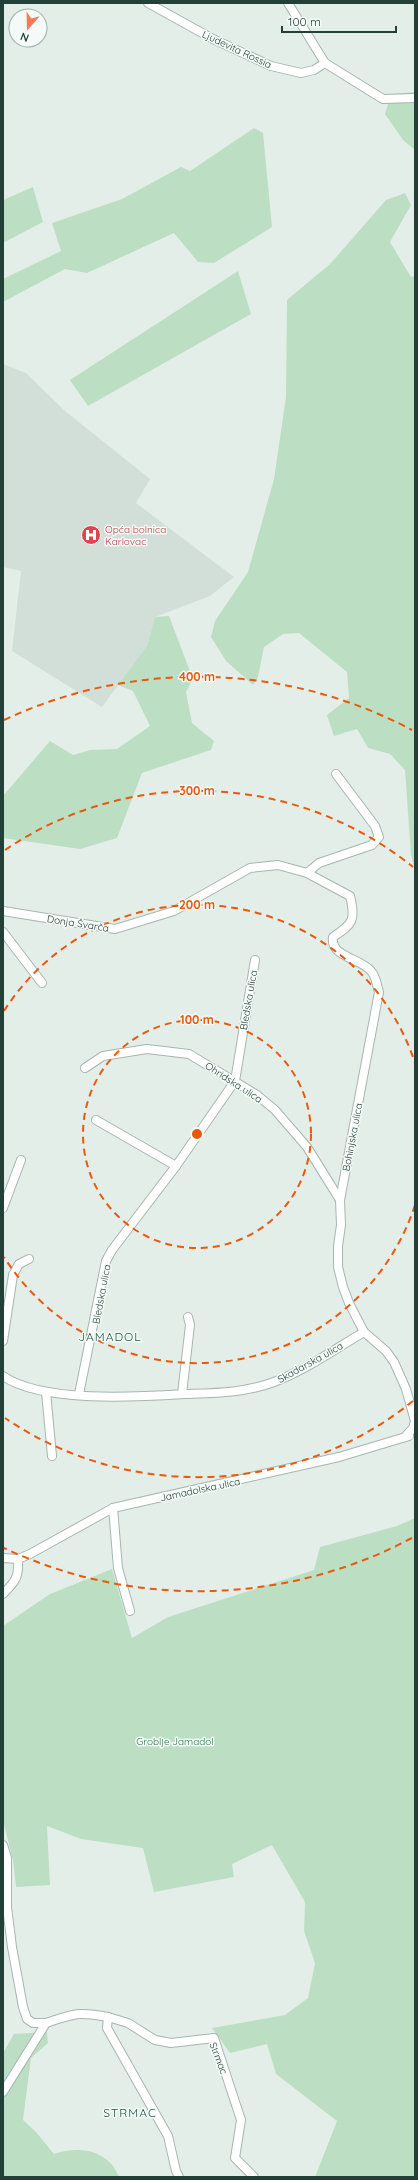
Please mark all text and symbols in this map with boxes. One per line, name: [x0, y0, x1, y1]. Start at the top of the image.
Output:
north arrow: [8, 8, 48, 48]
scale bar: [282, 8, 396, 34]
text: 100 m: [288, 14, 321, 29]
street label: Ljudevita Rossia: [200, 28, 274, 71]
text: N: [18, 29, 31, 45]
place label: Opća bolnica Karlovac: [105, 523, 166, 548]
hospital icon: Opća bolnica Karlovac: [80, 524, 102, 546]
text: 400 m: [179, 669, 215, 684]
text: 300 m: [179, 783, 215, 798]
text: 200 m: [179, 897, 215, 912]
street label: Donja Švarča: [46, 912, 110, 935]
street label: Bledska ulica: [237, 969, 260, 1031]
text: 100 m: [180, 1012, 214, 1027]
street label: Ohridska ulica: [203, 1059, 265, 1106]
street label: Bohinjska ulica: [340, 1102, 365, 1172]
centre of rings: [190, 1127, 204, 1141]
street label: Bledska ulica: [89, 1263, 114, 1325]
district label: JAMADOL: [78, 1329, 142, 1344]
street label: Skadarska ulica: [275, 1339, 345, 1386]
street label: Jamadolska ulica: [159, 1475, 241, 1504]
park label: Groblje Jamadol: [136, 1735, 214, 1748]
street label: Strmac: [207, 2040, 231, 2076]
district label: STRMAC: [103, 2105, 157, 2120]

